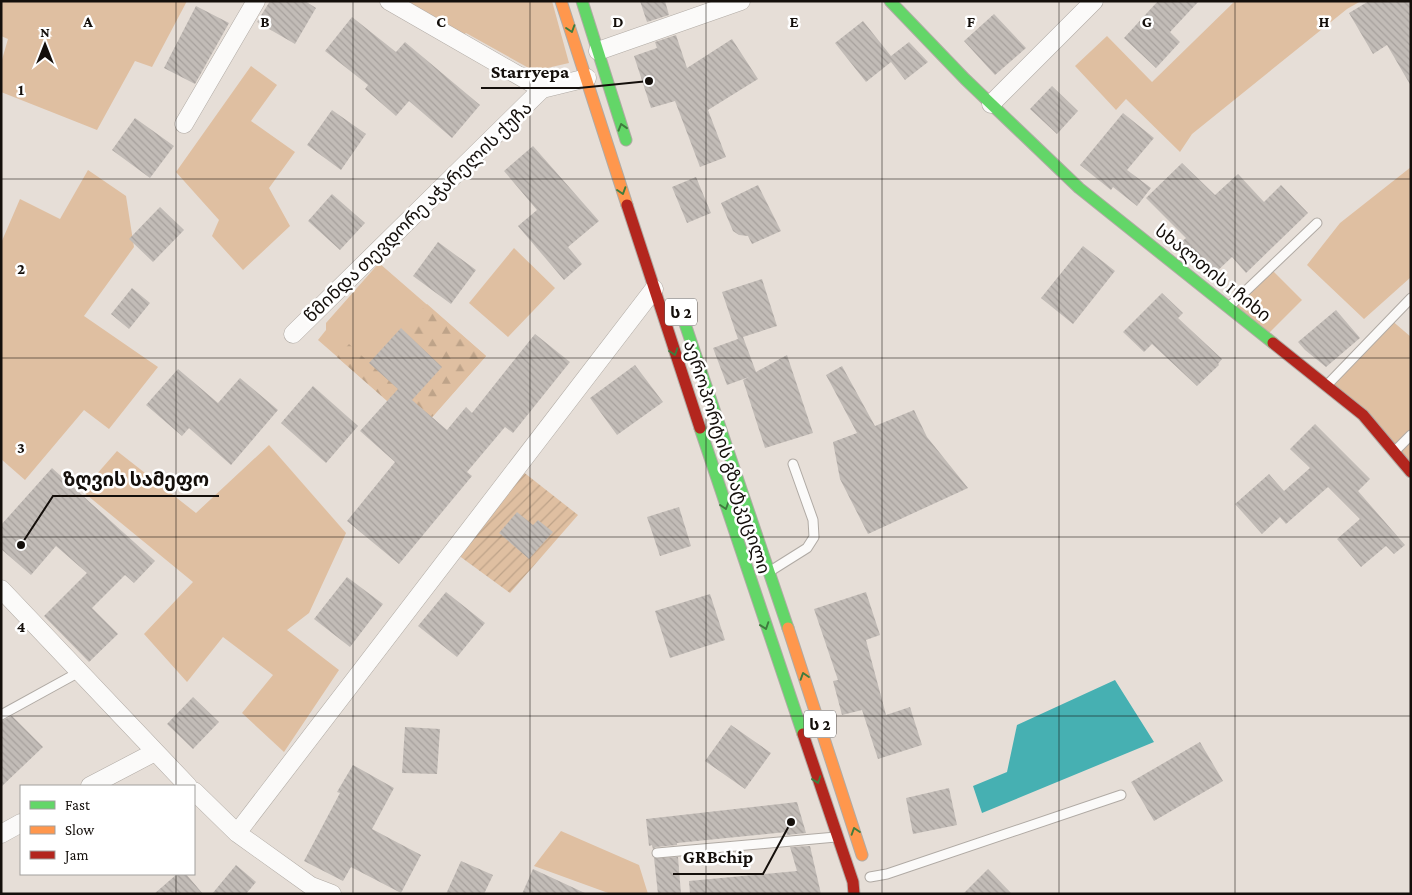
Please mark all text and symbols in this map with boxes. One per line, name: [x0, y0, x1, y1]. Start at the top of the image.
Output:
text: A: [82, 13, 93, 30]
text: B: [260, 13, 270, 30]
text: C: [436, 13, 446, 30]
text: D: [612, 13, 624, 30]
text: E: [789, 13, 799, 30]
text: F: [967, 13, 976, 30]
text: G: [1142, 13, 1152, 30]
text: H: [1319, 13, 1330, 30]
north arrow: [20, 20, 70, 70]
text: N: [40, 24, 50, 40]
one-way arrow: [565, 24, 575, 33]
callout: Starryepa: [481, 54, 579, 88]
text: Starryepa: [491, 61, 570, 82]
text: 1: [18, 81, 24, 98]
street label: წმინდა თევდორე აჭარელის ქუჩა: [300, 98, 537, 327]
one-way arrow: [618, 123, 628, 131]
one-way arrow: [617, 187, 627, 195]
street label: სხალთის I ჩიხი: [1151, 220, 1275, 326]
text: 2: [17, 260, 25, 277]
road number: ს 2: [665, 298, 697, 326]
street label: აეროპორტის გზატკეცილი: [679, 338, 774, 577]
one-way arrow: [669, 347, 679, 356]
text: 3: [17, 439, 25, 456]
callout: ზღვის სამეფო: [53, 462, 219, 496]
text: ზღვის სამეფო: [63, 469, 209, 492]
one-way arrow: [720, 502, 730, 510]
text: 4: [17, 618, 26, 635]
one-way arrow: [759, 621, 769, 629]
one-way arrow: [800, 673, 810, 681]
road number: ს 2: [804, 711, 836, 738]
one-way arrow: [811, 775, 821, 783]
legend: [20, 785, 195, 875]
text: Fast: [65, 797, 91, 813]
text: Slow: [65, 822, 95, 838]
one-way arrow: [850, 827, 860, 836]
callout: GRBchip: [673, 840, 763, 874]
text: GRBchip: [683, 846, 753, 867]
text: Jam: [63, 847, 88, 864]

